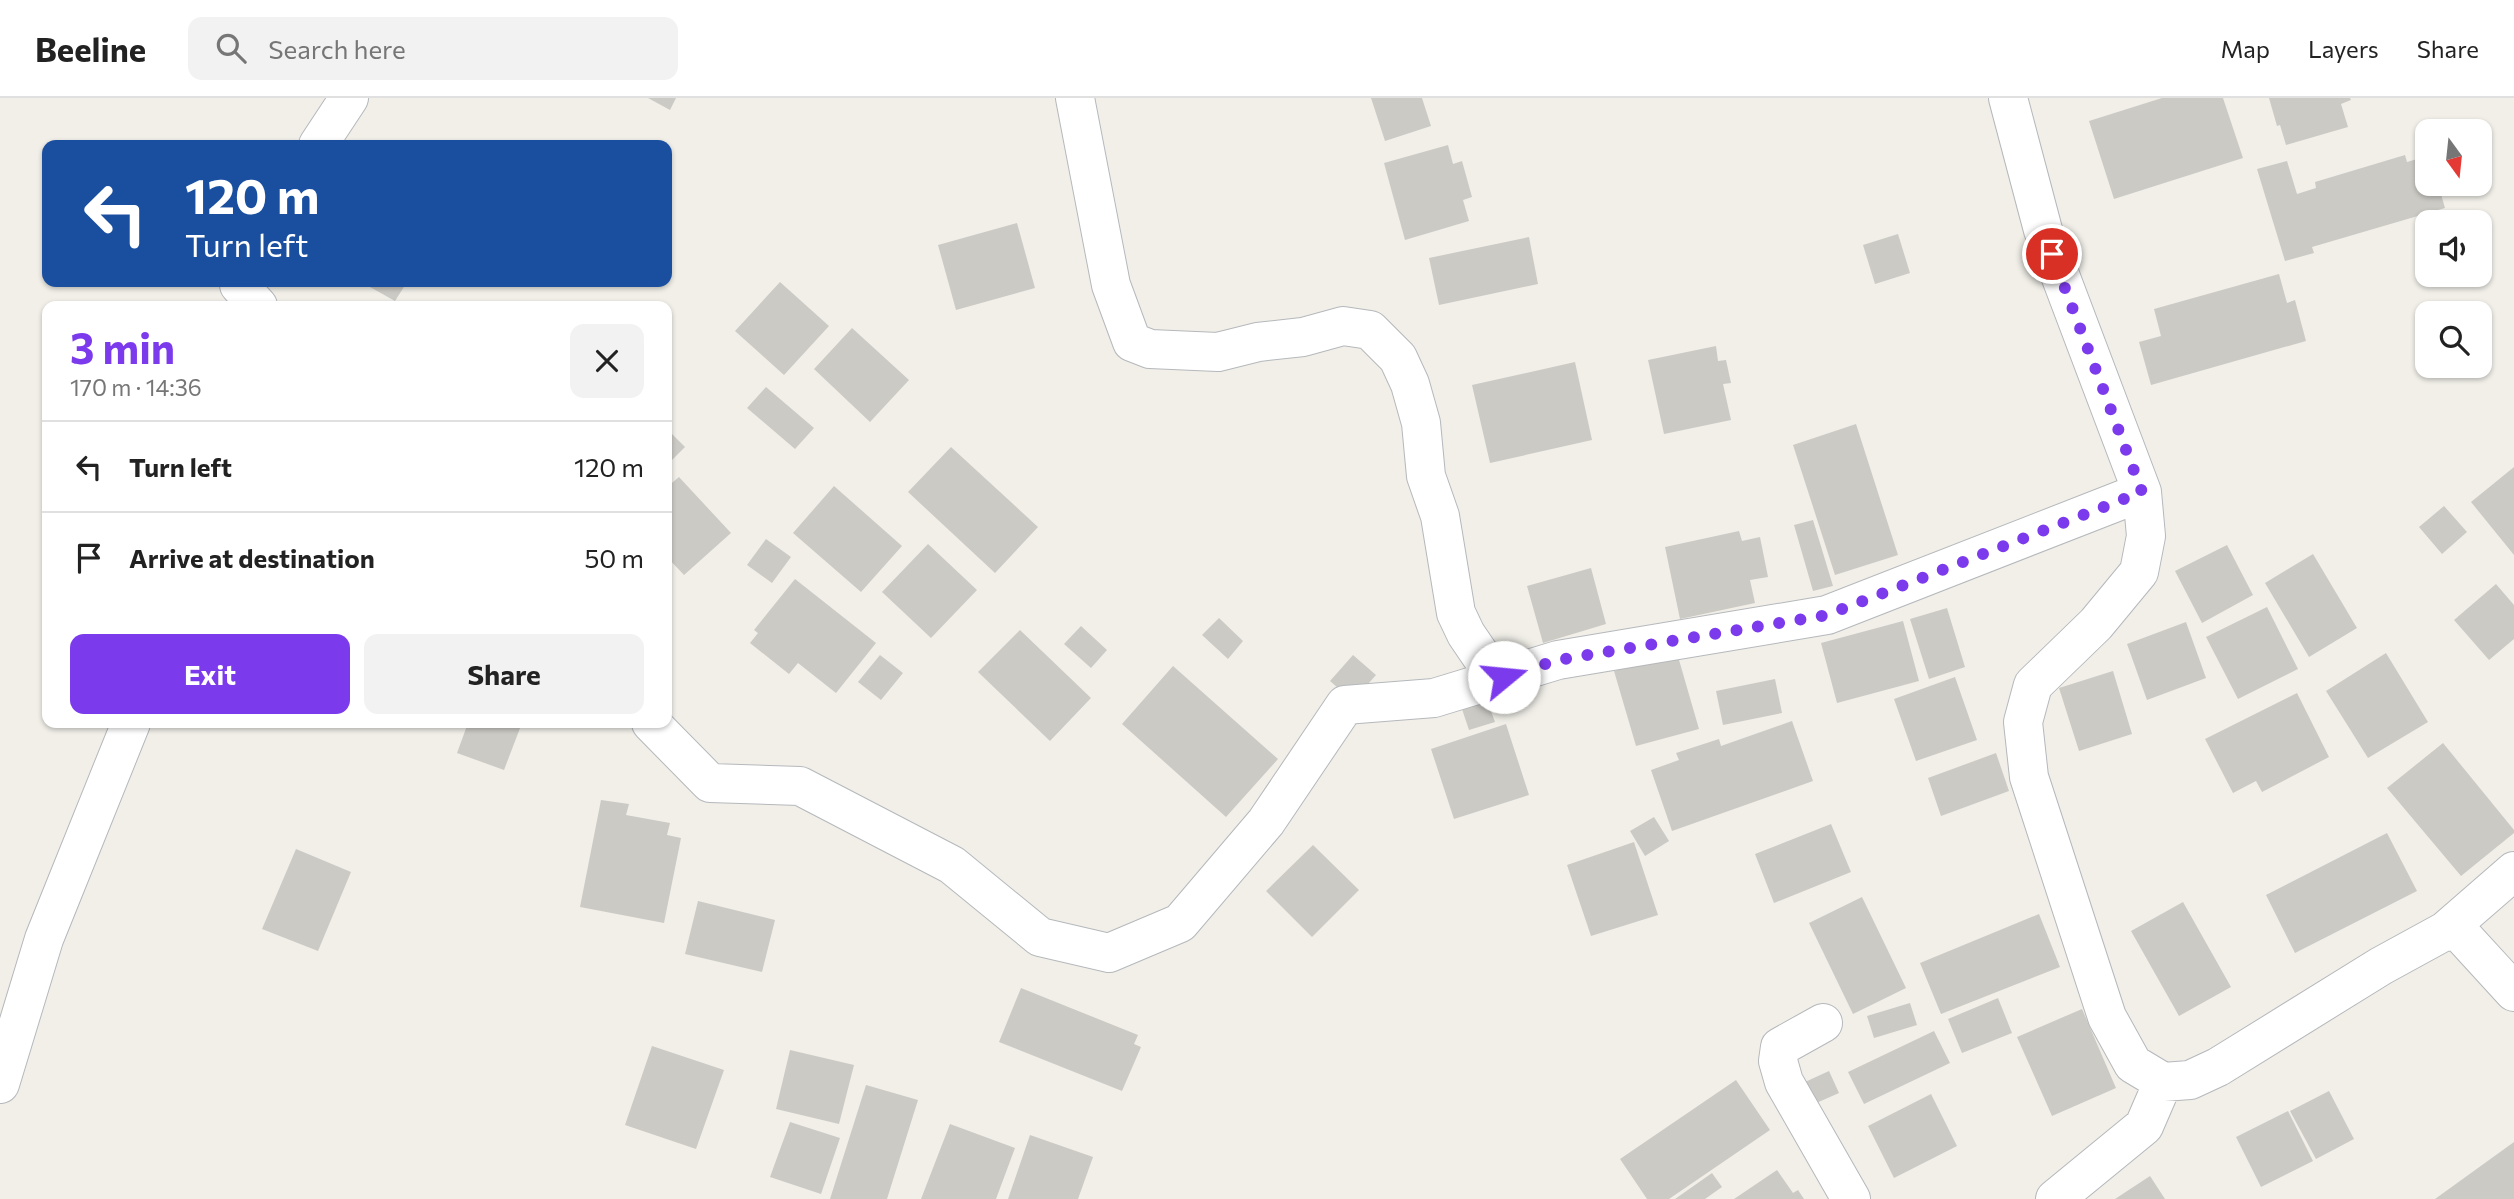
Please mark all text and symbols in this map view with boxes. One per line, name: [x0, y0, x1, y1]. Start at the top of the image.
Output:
search box: [188, 17, 678, 80]
text: Beeline: [35, 28, 146, 69]
icon: search: [212, 29, 250, 67]
text: Search here: [268, 33, 406, 64]
text: Map: [2221, 34, 2270, 63]
text: Layers: [2308, 34, 2379, 63]
text: Share: [2417, 34, 2479, 63]
north arrow: [2415, 119, 2492, 196]
map controls: [2415, 119, 2492, 378]
text: 120 m: [185, 164, 319, 224]
icon: left: [70, 168, 161, 259]
button: sound: [2415, 210, 2492, 287]
text: Turn left: [185, 224, 309, 264]
pin: [2022, 224, 2082, 284]
icon: arrive: [2033, 235, 2071, 273]
button: search: [2415, 301, 2492, 378]
text: 3 min: [70, 321, 175, 373]
button: close: [570, 324, 644, 398]
text: 170 m · 14:36: [70, 373, 202, 401]
icon: left: [70, 448, 108, 486]
text: Turn left: [129, 451, 232, 482]
text: 120 m: [574, 451, 644, 482]
icon: arrive: [70, 539, 108, 577]
text: Arrive at destination: [129, 542, 375, 573]
text: 50 m: [584, 542, 644, 573]
button: Exit: [70, 634, 350, 714]
button: Share: [364, 634, 644, 714]
position arrow: [1467, 640, 1541, 714]

